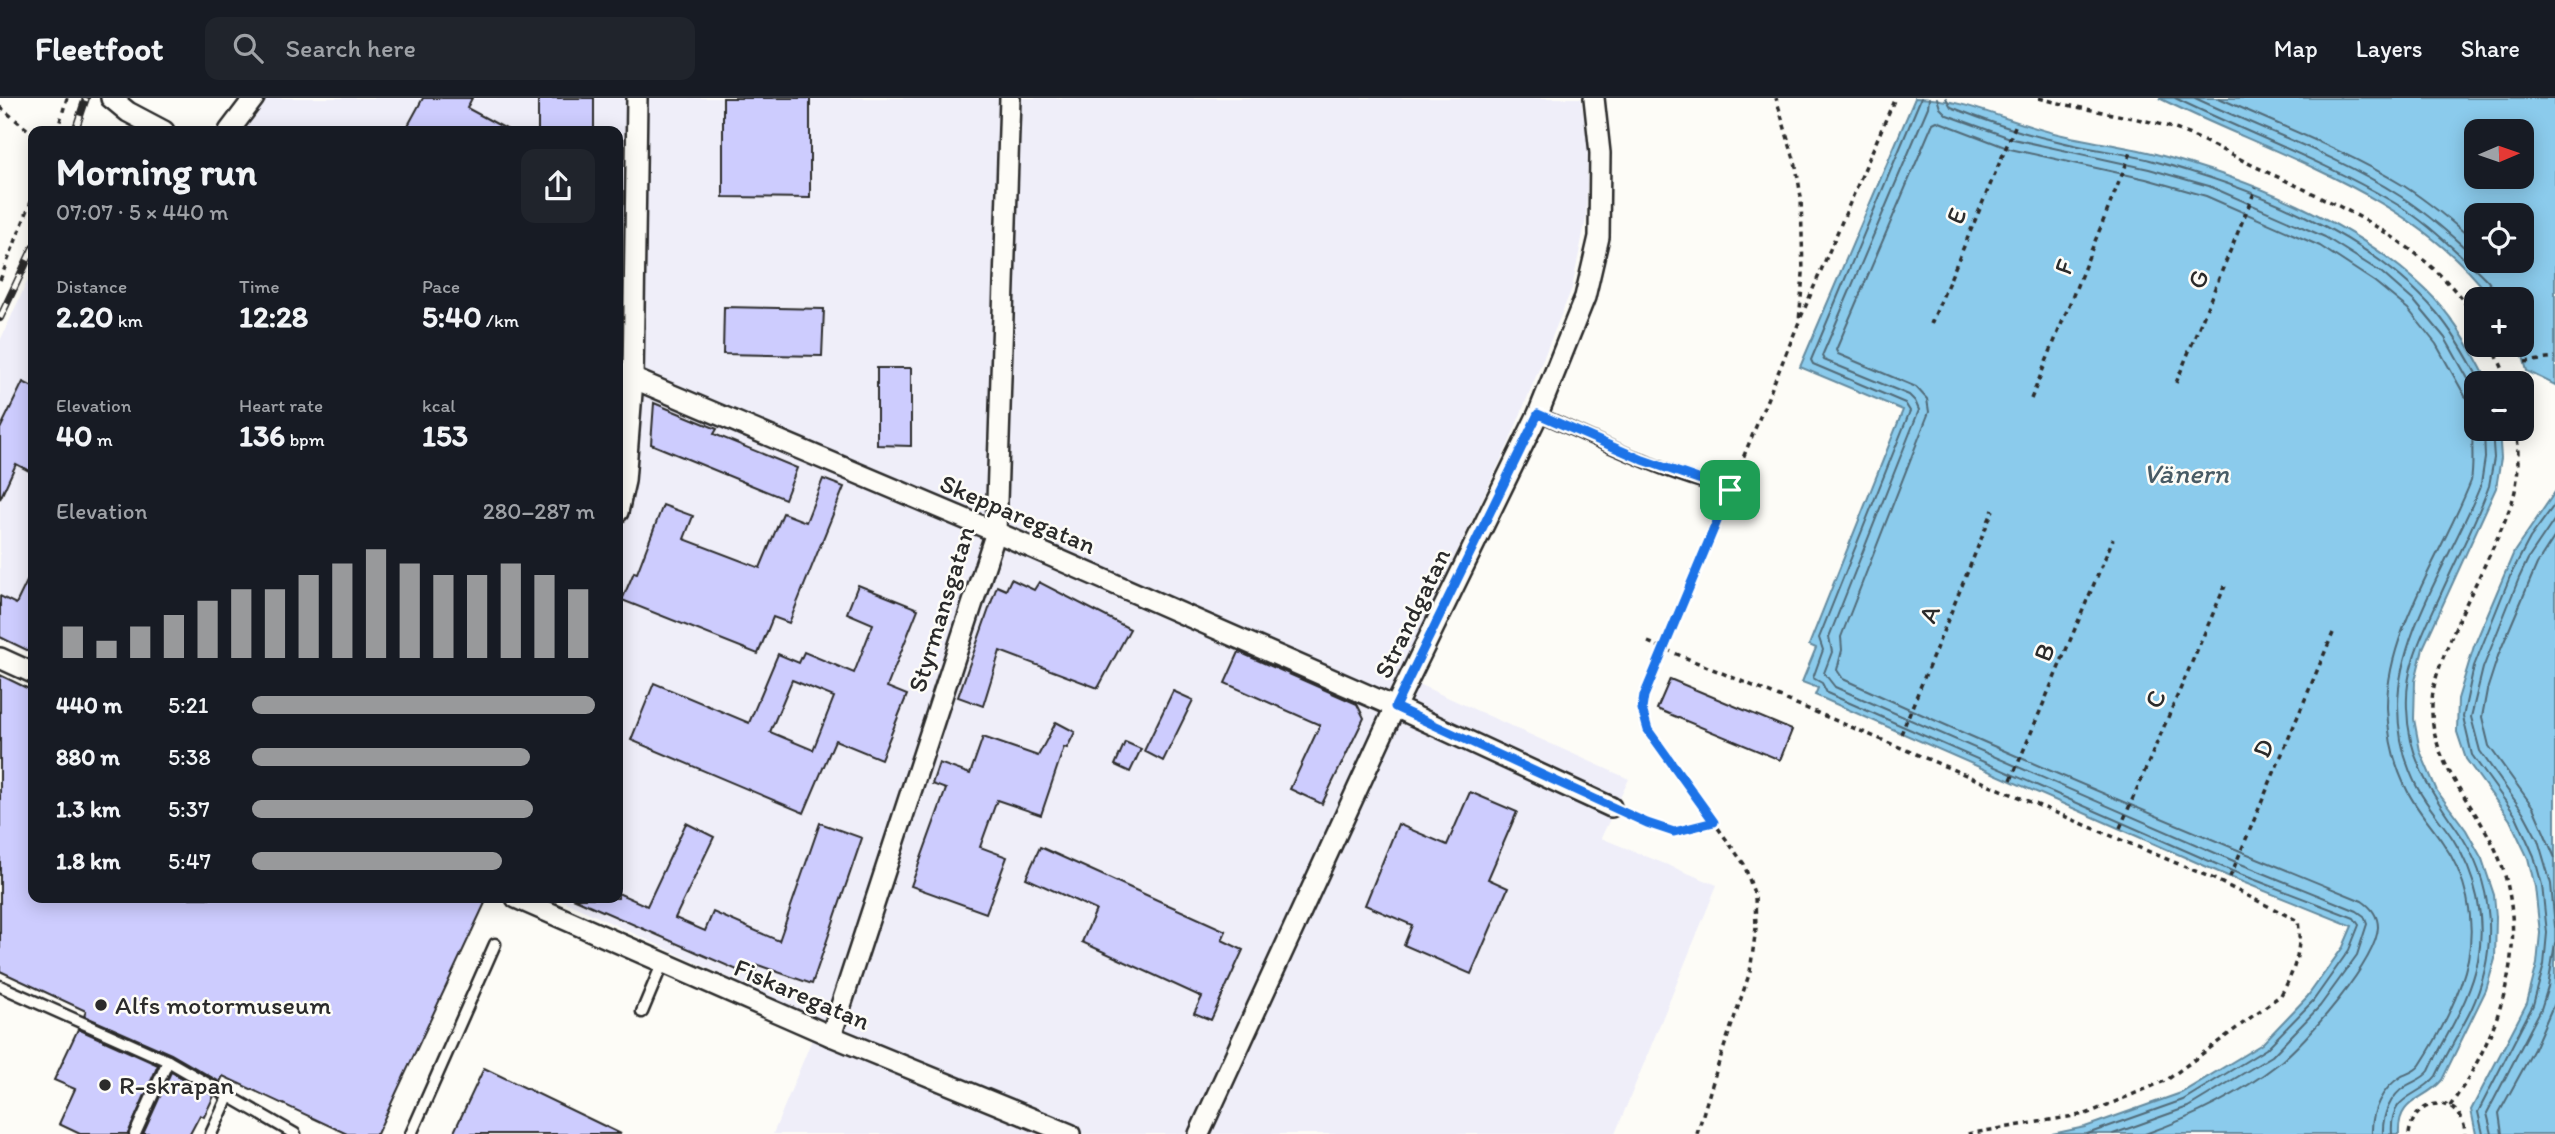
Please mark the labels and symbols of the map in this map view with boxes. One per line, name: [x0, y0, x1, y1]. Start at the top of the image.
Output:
north arrow: [2464, 119, 2534, 189]
street label: E: [1938, 203, 1974, 229]
street label: F: [2047, 254, 2082, 279]
street label: G: [2180, 265, 2216, 293]
water label: Vänern: [2143, 456, 2230, 490]
pin: [1700, 460, 1760, 520]
street label: Skepparegatan: [935, 467, 1101, 561]
street label: Styrmansgatan: [901, 522, 982, 696]
street label: Strandgatan: [1367, 542, 1457, 683]
street label: A: [1911, 600, 1947, 628]
street label: B: [2026, 638, 2062, 666]
street label: C: [2137, 685, 2173, 713]
street label: D: [2245, 734, 2281, 762]
street label: Fiskaregatan: [729, 951, 875, 1037]
place label: Alfs motormuseum: [115, 989, 331, 1021]
marker: Alfs motormuseum: [93, 997, 109, 1013]
place label: R-skrapan: [119, 1069, 234, 1101]
marker: R-skrapan: [97, 1077, 113, 1093]

